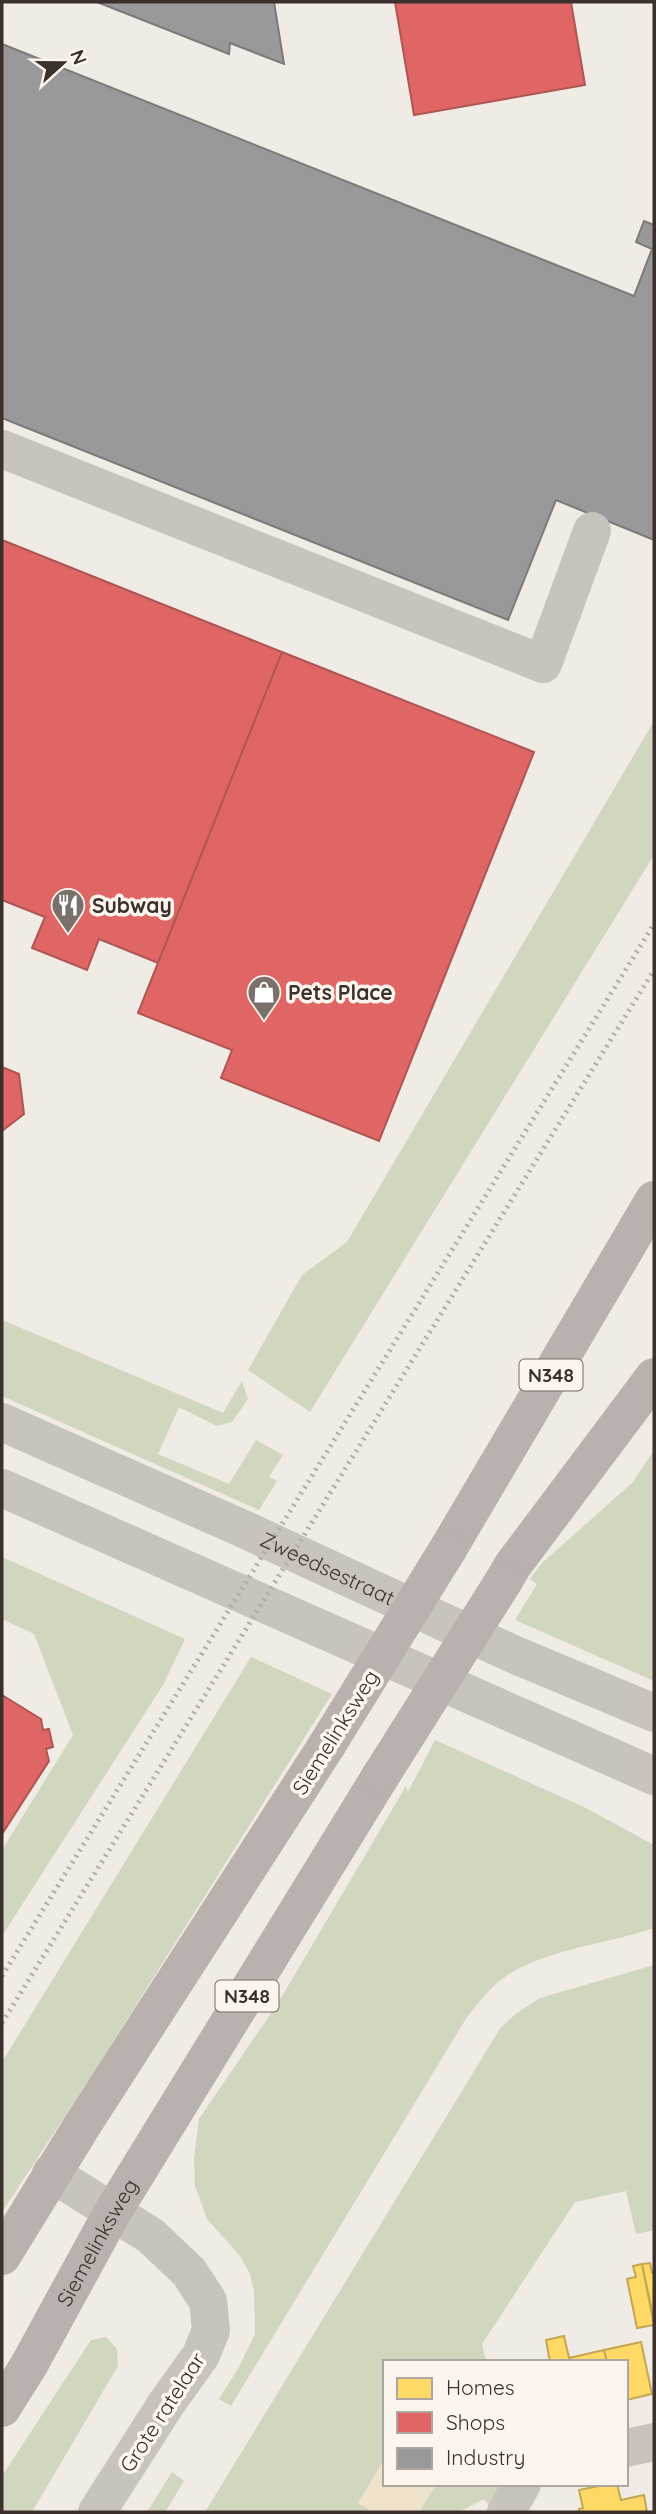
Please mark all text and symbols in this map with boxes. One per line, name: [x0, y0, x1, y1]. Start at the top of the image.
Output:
north arrow: [28, 28, 98, 98]
text: N: [65, 46, 93, 68]
restaurant icon: Subway: [49, 886, 87, 935]
place label: Subway: [92, 892, 172, 918]
shop icon: Pets Place: [245, 973, 283, 1022]
place label: Pets Place: [288, 979, 393, 1005]
road number: N348: [520, 1359, 582, 1390]
street label: Zweedsestraat: [256, 1526, 399, 1610]
street label: Siemelinksweg: [286, 1665, 384, 1799]
road number: N348: [216, 1980, 278, 2012]
street label: Siemelinksweg: [51, 2174, 143, 2311]
street label: Grote ratelaar: [114, 2347, 210, 2477]
legend: [383, 2360, 628, 2486]
text: Homes: [446, 2374, 515, 2400]
text: Shops: [446, 2409, 505, 2435]
text: Industry: [446, 2444, 525, 2470]

